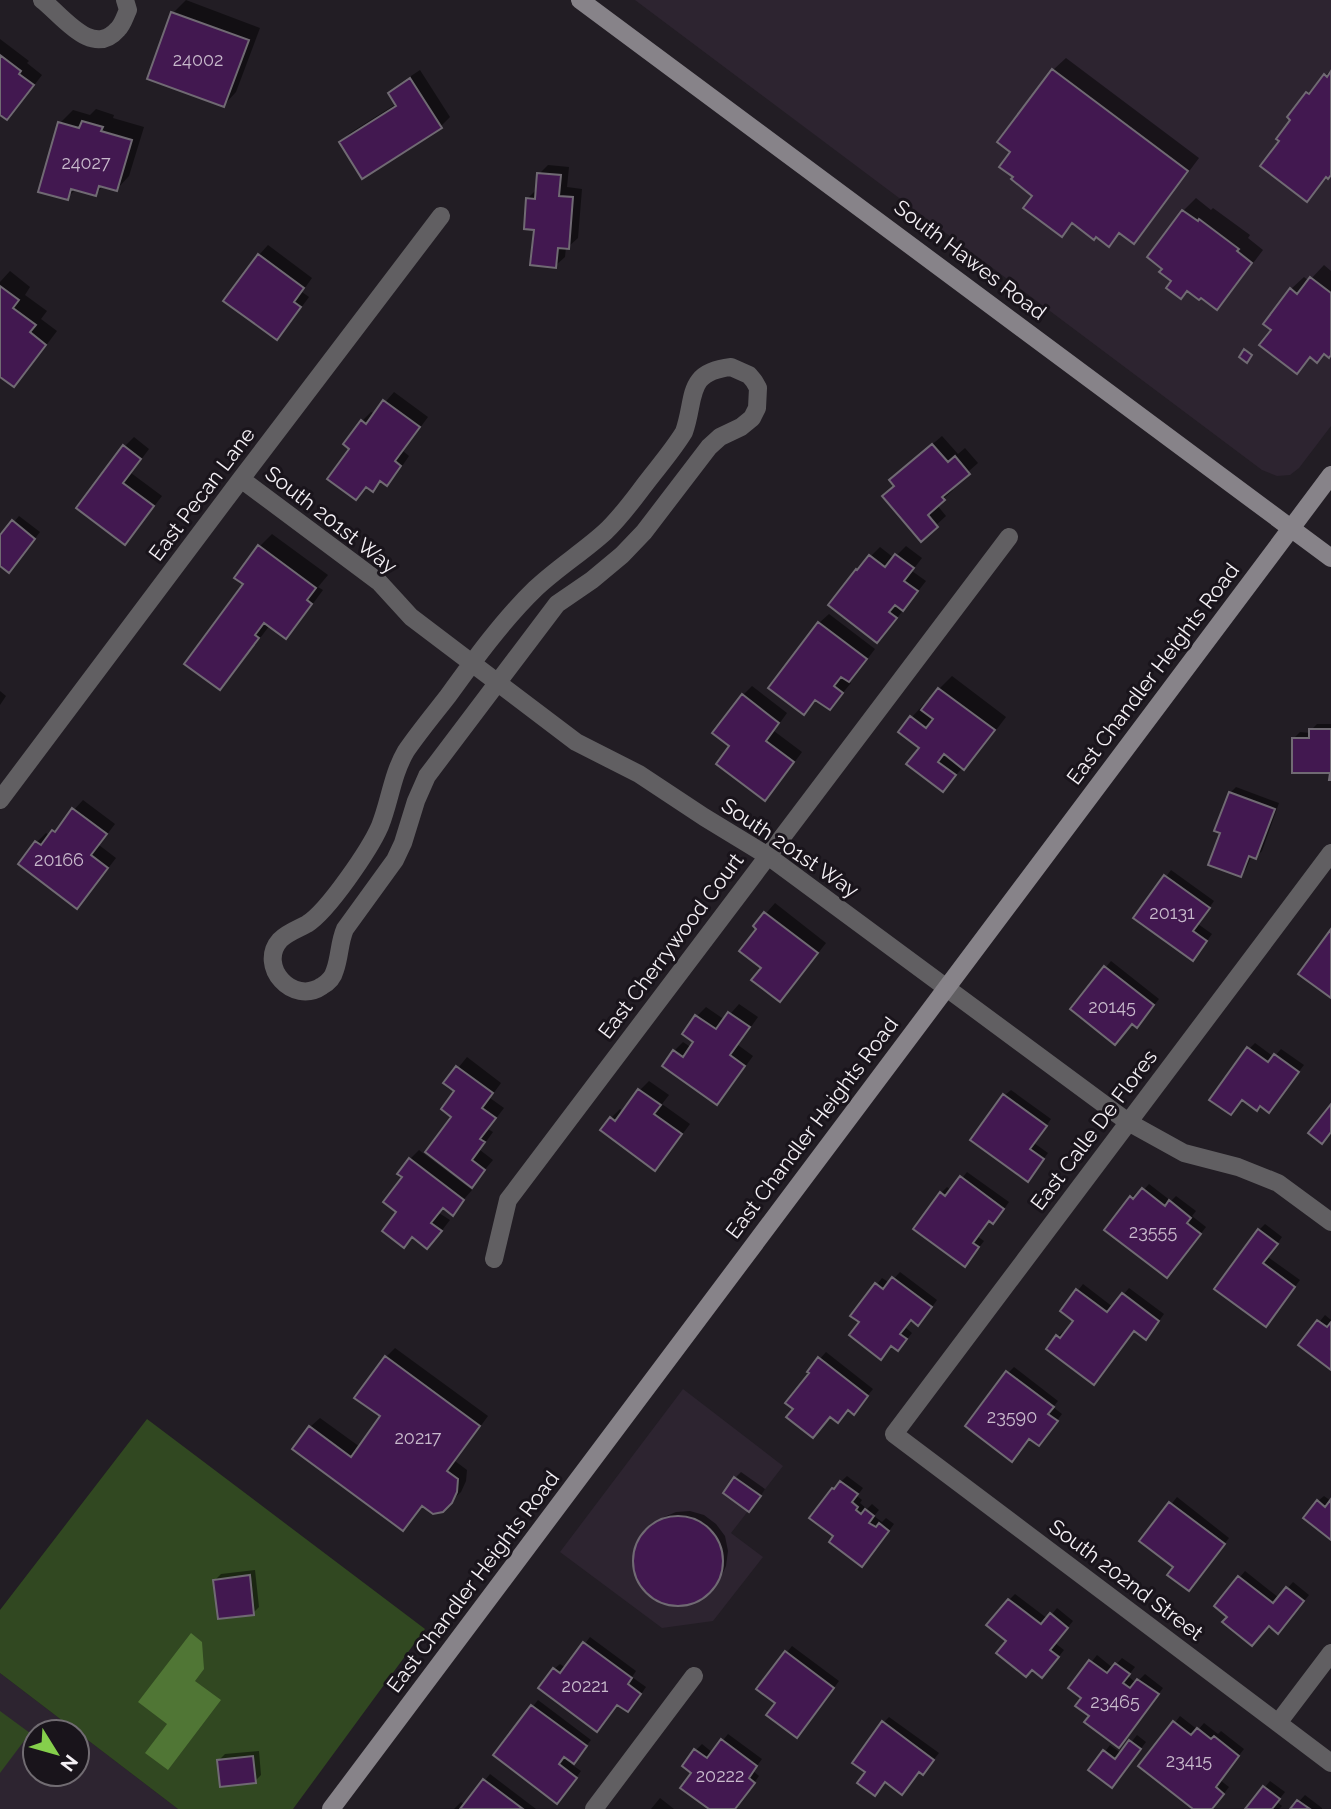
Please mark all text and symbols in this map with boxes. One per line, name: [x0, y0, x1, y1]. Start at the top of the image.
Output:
house number: 24002: [173, 49, 223, 70]
house number: 24027: [61, 152, 111, 173]
street label: South Hawes Road: [889, 194, 1051, 325]
street label: East Pecan Lane: [143, 422, 260, 565]
street label: South 201st Way: [260, 460, 402, 579]
street label: East Chandler Heights Road: [1061, 558, 1244, 789]
street label: South 201st Way: [717, 792, 864, 903]
street label: East Cherrywood Court: [593, 848, 748, 1043]
house number: 20166: [34, 849, 84, 870]
house number: 20131: [1149, 902, 1195, 923]
house number: 20145: [1088, 996, 1136, 1017]
street label: East Chandler Heights Road: [720, 1012, 903, 1243]
street label: East Calle De Flores: [1025, 1045, 1162, 1215]
house number: 23555: [1129, 1221, 1177, 1242]
house number: 23590: [987, 1406, 1037, 1427]
house number: 20217: [394, 1427, 442, 1448]
street label: East Chandler Heights Road: [381, 1466, 564, 1697]
street label: South 202nd Street: [1045, 1514, 1208, 1646]
house number: 20221: [562, 1675, 609, 1696]
house number: 23465: [1090, 1691, 1140, 1712]
north arrow: [21, 1718, 91, 1788]
house number: 23415: [1166, 1750, 1212, 1771]
text: N: [56, 1751, 83, 1776]
house number: 20222: [696, 1765, 744, 1786]

